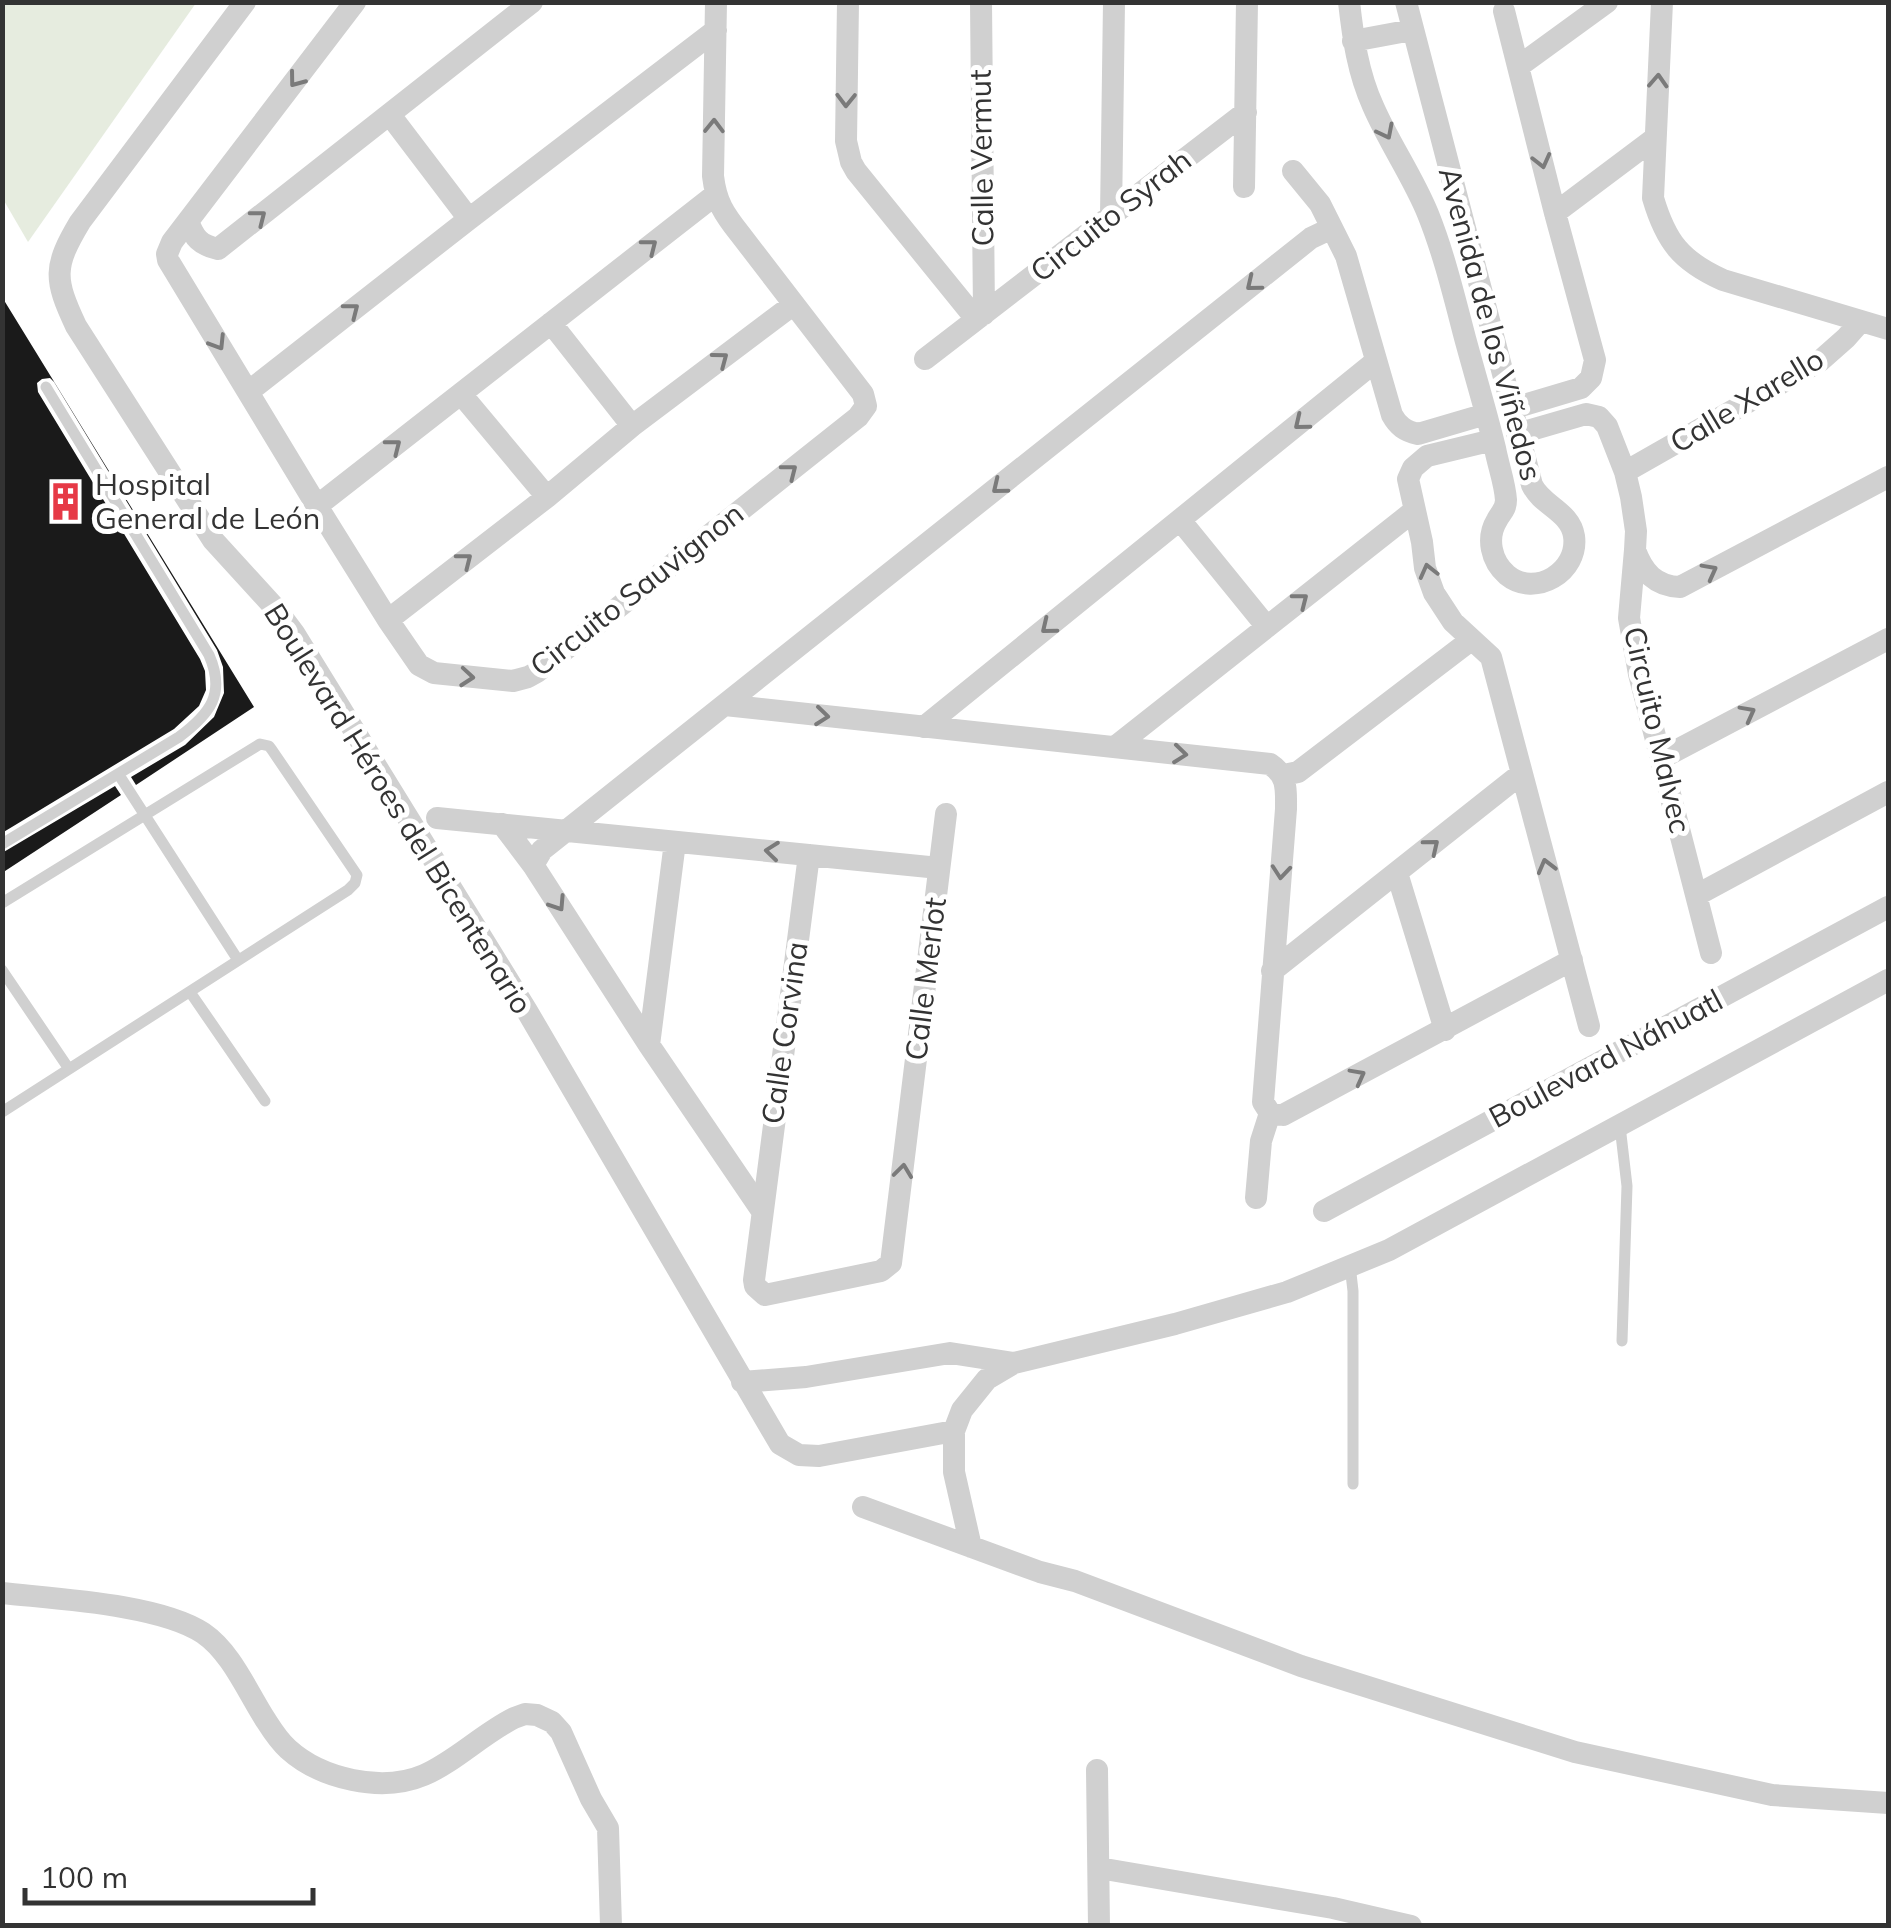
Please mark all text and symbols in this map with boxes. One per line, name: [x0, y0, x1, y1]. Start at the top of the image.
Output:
one-way arrow: [290, 69, 307, 87]
street label: Calle Vermut: [960, 69, 1002, 247]
one-way arrow: [1647, 73, 1668, 89]
one-way arrow: [836, 92, 857, 108]
one-way arrow: [703, 118, 725, 134]
one-way arrow: [1374, 122, 1394, 140]
street label: Circuito Syrah: [1022, 141, 1198, 290]
one-way arrow: [1530, 152, 1551, 169]
street label: Avenida de los Viñedos: [1431, 163, 1551, 485]
one-way arrow: [248, 211, 266, 228]
one-way arrow: [639, 240, 657, 258]
one-way arrow: [1246, 272, 1264, 290]
one-way arrow: [341, 305, 359, 322]
one-way arrow: [206, 332, 225, 350]
street label: Calle Xarello: [1663, 339, 1830, 461]
one-way arrow: [710, 354, 728, 371]
one-way arrow: [1294, 411, 1312, 429]
one-way arrow: [383, 441, 401, 458]
place label: Hospital General de León: [95, 465, 320, 537]
one-way arrow: [779, 465, 797, 483]
one-way arrow: [992, 475, 1010, 492]
building icon: Hospital General de León: [44, 481, 86, 523]
street label: Circuito Sauvignon: [522, 494, 751, 684]
one-way arrow: [454, 554, 472, 572]
one-way arrow: [1419, 563, 1440, 580]
one-way arrow: [1699, 564, 1717, 583]
one-way arrow: [1290, 594, 1308, 612]
street label: Boulevard Héroes del Bicentenario: [256, 596, 541, 1021]
one-way arrow: [1041, 615, 1059, 633]
street label: Circuito Malvec: [1616, 623, 1700, 837]
one-way arrow: [460, 665, 476, 687]
one-way arrow: [814, 704, 830, 726]
one-way arrow: [1737, 706, 1755, 725]
one-way arrow: [1172, 743, 1188, 764]
one-way arrow: [1420, 840, 1438, 858]
one-way arrow: [764, 841, 780, 863]
one-way arrow: [1537, 858, 1558, 875]
one-way arrow: [1270, 865, 1292, 881]
one-way arrow: [545, 893, 564, 911]
street label: Calle Merlot: [896, 895, 954, 1063]
street label: Calle Corvina: [752, 939, 816, 1126]
street label: Boulevard Náhuatl: [1482, 980, 1729, 1136]
one-way arrow: [1347, 1068, 1365, 1088]
one-way arrow: [892, 1162, 913, 1178]
scale bar: [25, 1843, 312, 1905]
text: 100 m: [40, 1858, 128, 1896]

